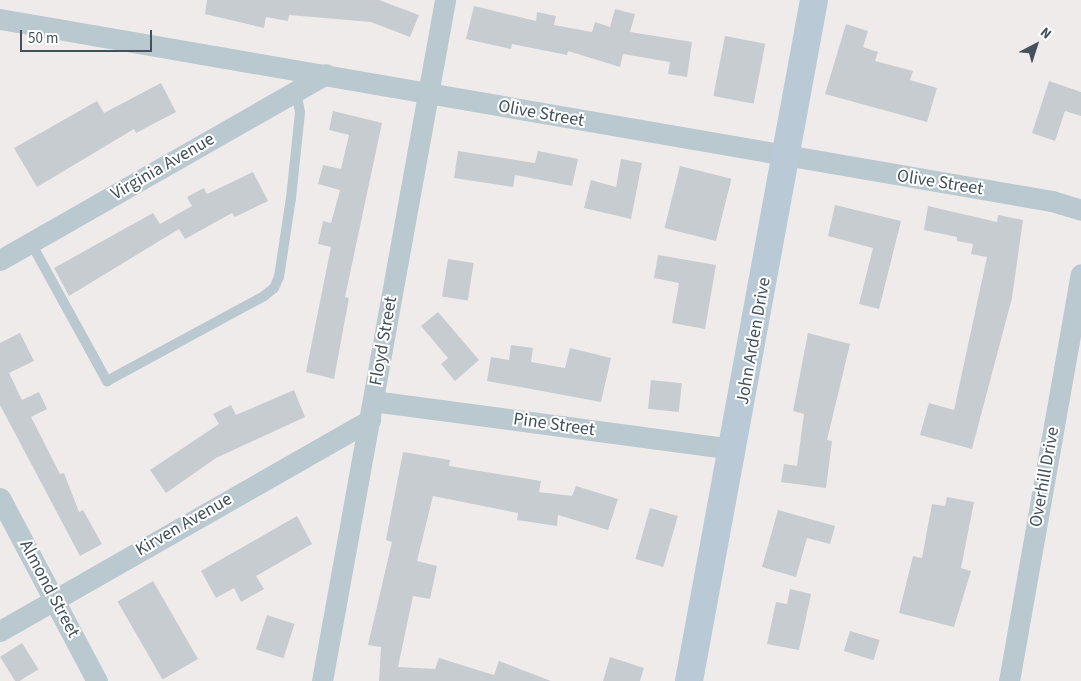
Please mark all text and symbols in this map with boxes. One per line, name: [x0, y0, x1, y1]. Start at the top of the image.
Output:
scale bar: [22, 20, 155, 52]
north arrow: [1011, 20, 1061, 70]
text: N: [1036, 23, 1056, 44]
text: 50 m: [28, 28, 58, 49]
street label: Olive Street: [496, 96, 586, 132]
street label: Virginia Avenue: [108, 129, 218, 205]
street label: Olive Street: [895, 166, 985, 200]
street label: John Arden Drive: [732, 276, 776, 406]
street label: Floyd Street: [366, 295, 402, 387]
street label: Pine Street: [512, 409, 596, 441]
street label: Overhill Drive: [1026, 425, 1064, 529]
street label: Kirven Avenue: [132, 489, 236, 561]
street label: Almond Street: [14, 536, 84, 642]

